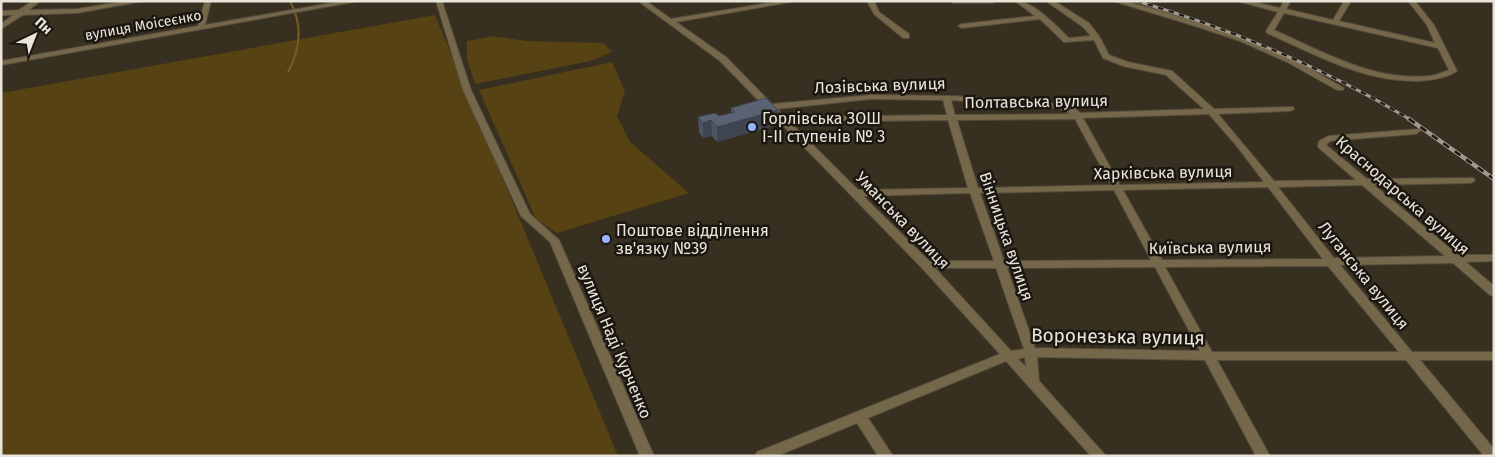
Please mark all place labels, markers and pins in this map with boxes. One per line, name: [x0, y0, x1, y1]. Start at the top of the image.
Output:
place label: Горлівська ЗОШ І-ІІ ступенів № 3: [762, 109, 885, 146]
marker: Горлівська ЗОШ І-ІІ ступенів № 3: [746, 121, 758, 133]
place label: Поштове відділення зв'язку №39: [616, 221, 769, 258]
marker: Поштове відділення зв'язку №39: [600, 233, 612, 245]

